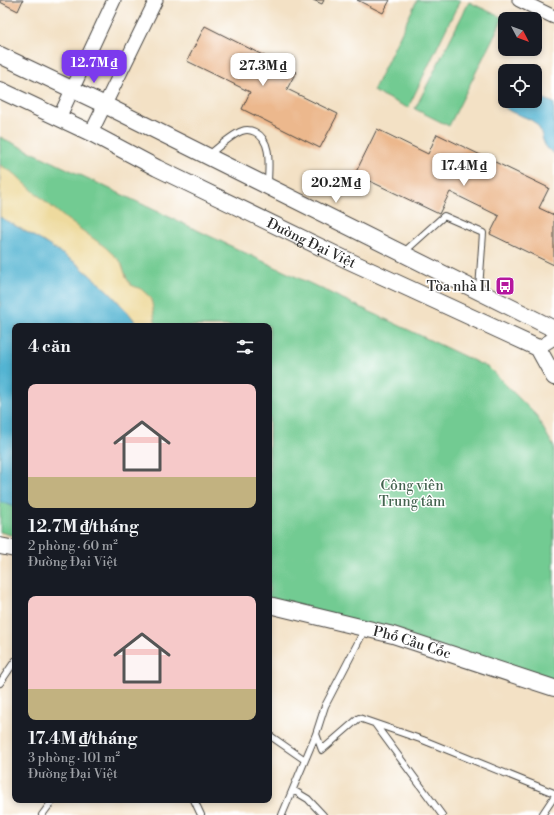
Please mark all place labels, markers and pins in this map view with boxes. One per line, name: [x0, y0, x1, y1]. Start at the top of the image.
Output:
pin: 12.7M ₫: [57, 50, 131, 84]
pin: 27.3M ₫: [226, 53, 300, 87]
pin: 17.4M ₫: [427, 153, 501, 187]
pin: 20.2M ₫: [299, 170, 373, 204]
bus stop icon: Tòa nhà I1: [494, 275, 516, 297]
place label: Tòa nhà I1: [427, 278, 491, 296]

